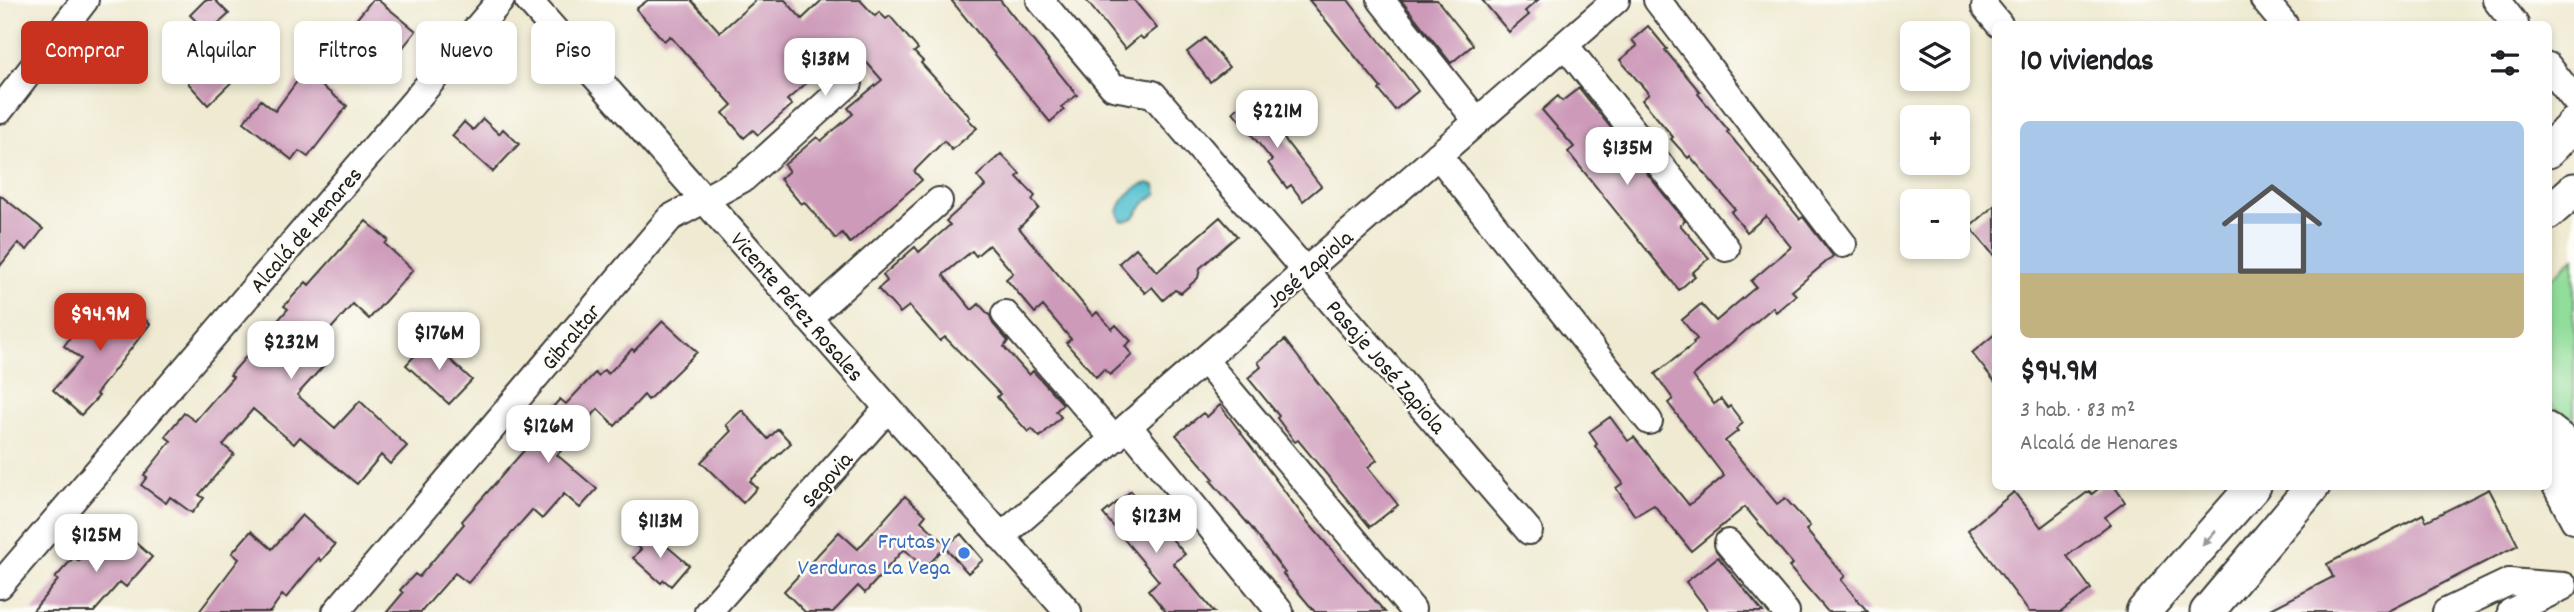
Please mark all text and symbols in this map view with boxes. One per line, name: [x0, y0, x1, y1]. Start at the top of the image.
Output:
chip: Comprar: [21, 21, 148, 84]
chip: Alquilar: [162, 21, 280, 84]
chip: Filtros: [294, 21, 402, 84]
chip: Nuevo: [416, 21, 517, 84]
chip: Piso: [531, 21, 615, 84]
map controls: [1900, 21, 1970, 259]
button: layers: [1900, 21, 1970, 91]
pin: $138M: [776, 38, 874, 98]
text: 10 viviendas: [2020, 42, 2154, 85]
text: $138M: [800, 44, 850, 77]
icon: filters: [2486, 44, 2524, 82]
pin: $221M: [1228, 90, 1326, 150]
text: $221M: [1252, 96, 1302, 129]
button: +: [1900, 105, 1970, 175]
pin: $135M: [1578, 128, 1676, 187]
text: $135M: [1601, 133, 1653, 166]
street label: Alcalá de Henares: [243, 161, 372, 302]
icon: home: [2209, 166, 2335, 292]
button: −: [1900, 189, 1970, 259]
street label: José Zapiola: [1261, 223, 1363, 318]
street label: Vicente Pérez Rosales: [721, 226, 870, 391]
pin: $94.9M: [43, 294, 157, 353]
street label: Pasaje José Zapiola: [1317, 294, 1453, 444]
street label: Gibraltar: [535, 297, 611, 379]
text: $94.9M: [70, 299, 130, 332]
pin: $176M: [390, 312, 488, 372]
text: $176M: [414, 318, 464, 351]
pin: $232M: [242, 322, 340, 381]
text: $232M: [263, 327, 319, 360]
text: $94.9M: [2020, 352, 2098, 395]
text: 3 hab. · 83 m²: [2020, 395, 2135, 428]
pin: $126M: [499, 406, 597, 465]
text: $126M: [522, 411, 574, 444]
text: Alcalá de Henares: [2020, 428, 2178, 461]
street label: Segovia: [795, 445, 863, 517]
pin: $123M: [1107, 496, 1205, 555]
pin: $113M: [611, 500, 709, 560]
text: $123M: [1131, 501, 1181, 534]
text: $113M: [637, 506, 683, 539]
pin: $125M: [47, 514, 145, 574]
text: $125M: [71, 520, 121, 553]
place label: Frutas y Verduras La Vega: [798, 527, 951, 586]
one-way arrow: [2201, 529, 2217, 546]
marker: Frutas y Verduras La Vega: [956, 545, 972, 561]

